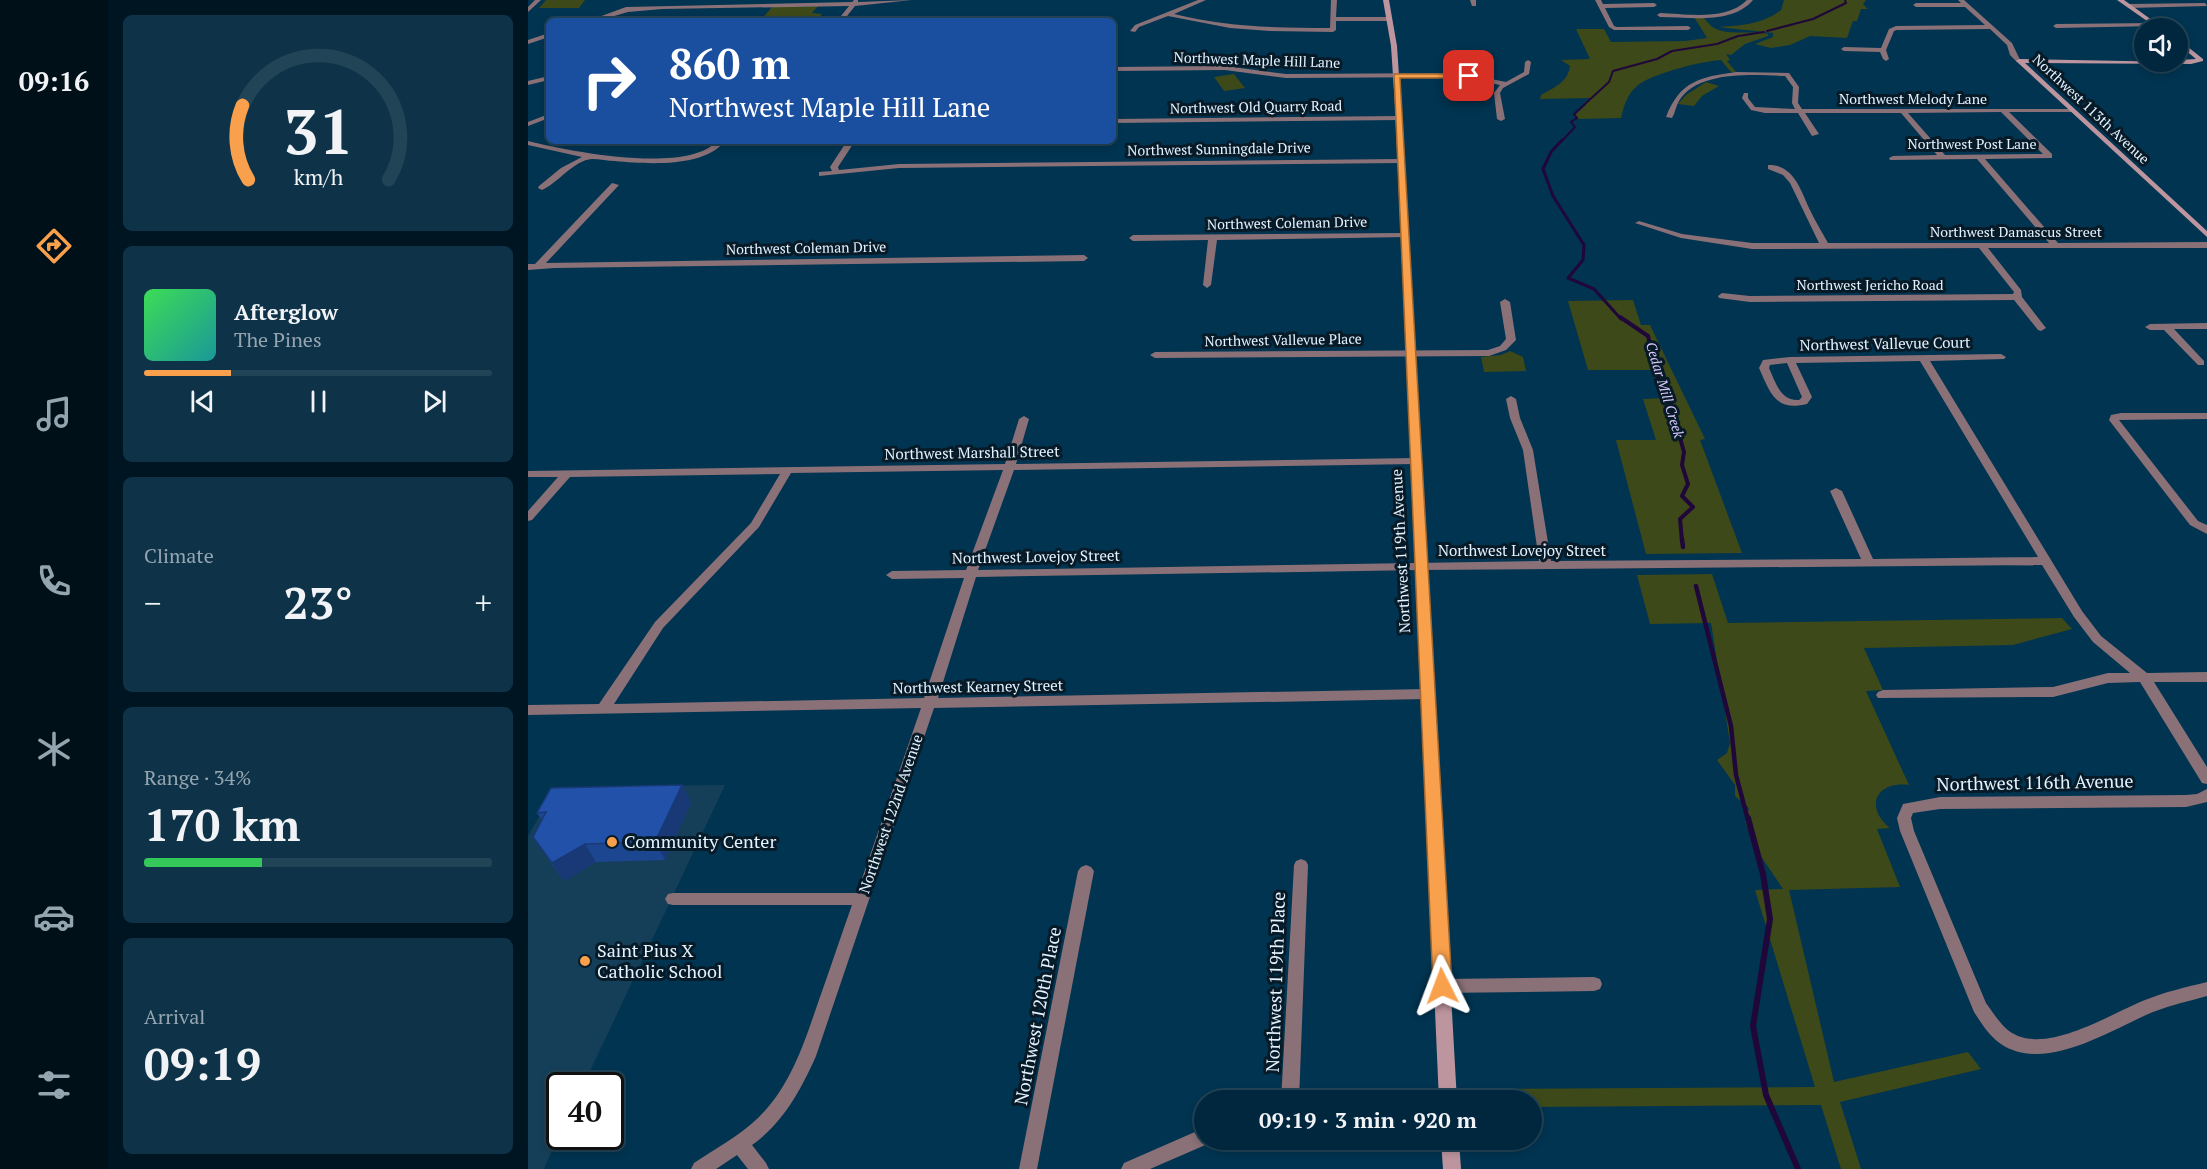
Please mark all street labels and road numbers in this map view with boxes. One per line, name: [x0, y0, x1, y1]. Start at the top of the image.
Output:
street label: Northwest Maple Hill Lane: [1173, 47, 1341, 72]
street label: Northwest 113th Avenue: [2029, 49, 2154, 168]
street label: Northwest Melody Lane: [1839, 89, 1987, 108]
street label: Northwest Old Quarry Road: [1170, 95, 1343, 118]
street label: Northwest Post Lane: [1908, 134, 2036, 153]
street label: Northwest Sunningdale Drive: [1127, 137, 1311, 160]
street label: Northwest Coleman Drive: [1207, 212, 1367, 233]
street label: Northwest Damascus Street: [1930, 222, 2103, 241]
street label: Northwest Coleman Drive: [726, 237, 886, 258]
street label: Northwest Jericho Road: [1796, 275, 1944, 294]
street label: Northwest Vallevue Place: [1204, 329, 1362, 350]
street label: Northwest Vallevue Court: [1799, 332, 1971, 354]
street label: Northwest Marshall Street: [884, 440, 1060, 464]
street label: Northwest 119th Avenue: [1386, 469, 1414, 634]
street label: Northwest Lovejoy Street: [1438, 540, 1606, 560]
street label: Northwest Lovejoy Street: [952, 545, 1121, 567]
street label: Northwest Kearney Street: [892, 675, 1064, 697]
street label: Northwest 122nd Avenue: [853, 731, 927, 896]
street label: Northwest 116th Avenue: [1936, 768, 2134, 796]
street label: Northwest 119th Place: [1260, 891, 1290, 1073]
street label: Northwest 120th Place: [1008, 925, 1066, 1107]

